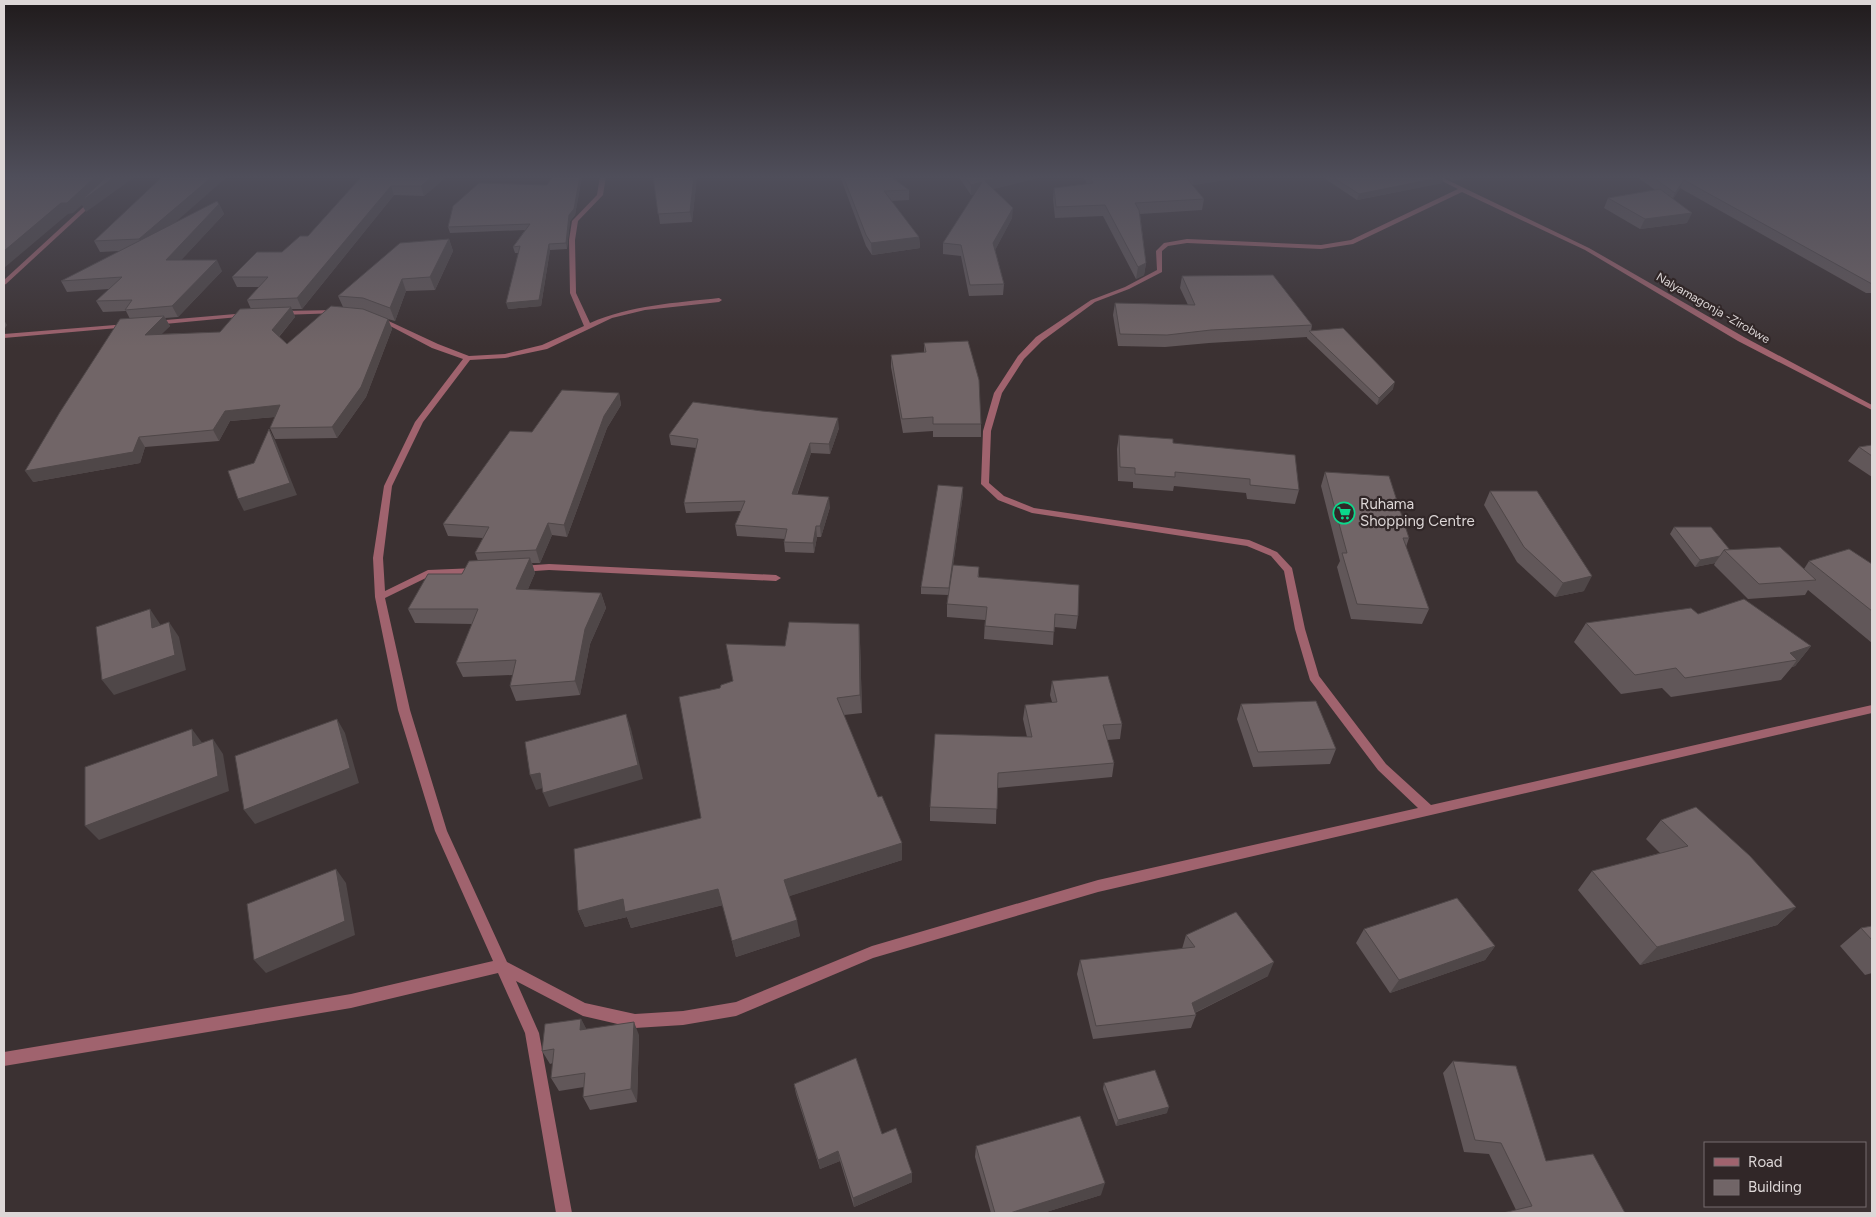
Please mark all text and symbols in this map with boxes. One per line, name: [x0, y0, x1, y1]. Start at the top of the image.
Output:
street label: Nalyamagonja -Zirobwe: [1654, 270, 1773, 347]
place label: Ruhama Shopping Centre: [1360, 495, 1475, 530]
supermarket icon: Ruhama Shopping Centre: [1332, 501, 1356, 525]
legend: [1704, 1142, 1866, 1207]
text: Road: [1748, 1153, 1783, 1171]
text: Building: [1748, 1178, 1802, 1196]

